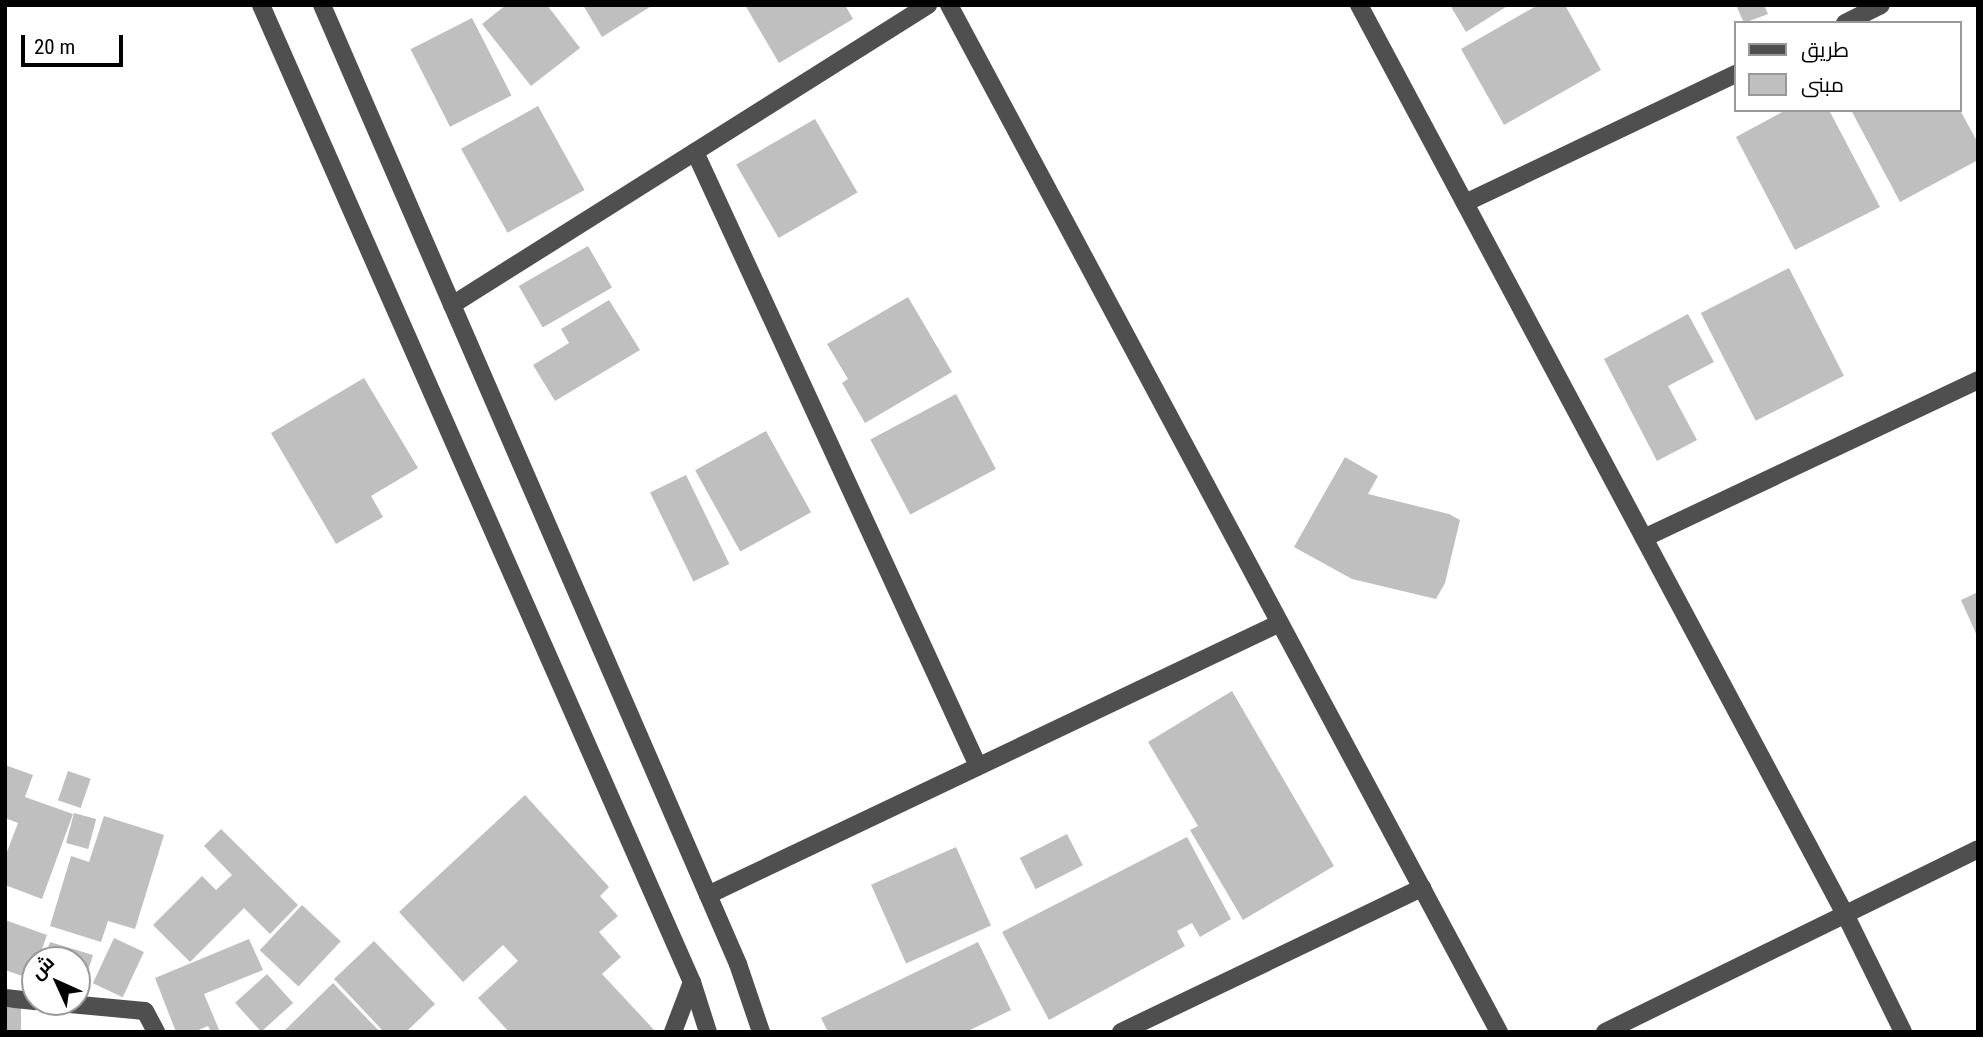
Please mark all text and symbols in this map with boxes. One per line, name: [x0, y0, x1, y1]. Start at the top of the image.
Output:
scale bar: [24, 21, 126, 65]
legend: [1734, 21, 1962, 112]
text: 20 m: [34, 35, 75, 59]
text: طريق: [1801, 38, 1849, 62]
text: مبنى: [1801, 73, 1844, 97]
north arrow: [21, 946, 91, 1016]
text: ش: [25, 950, 59, 984]

